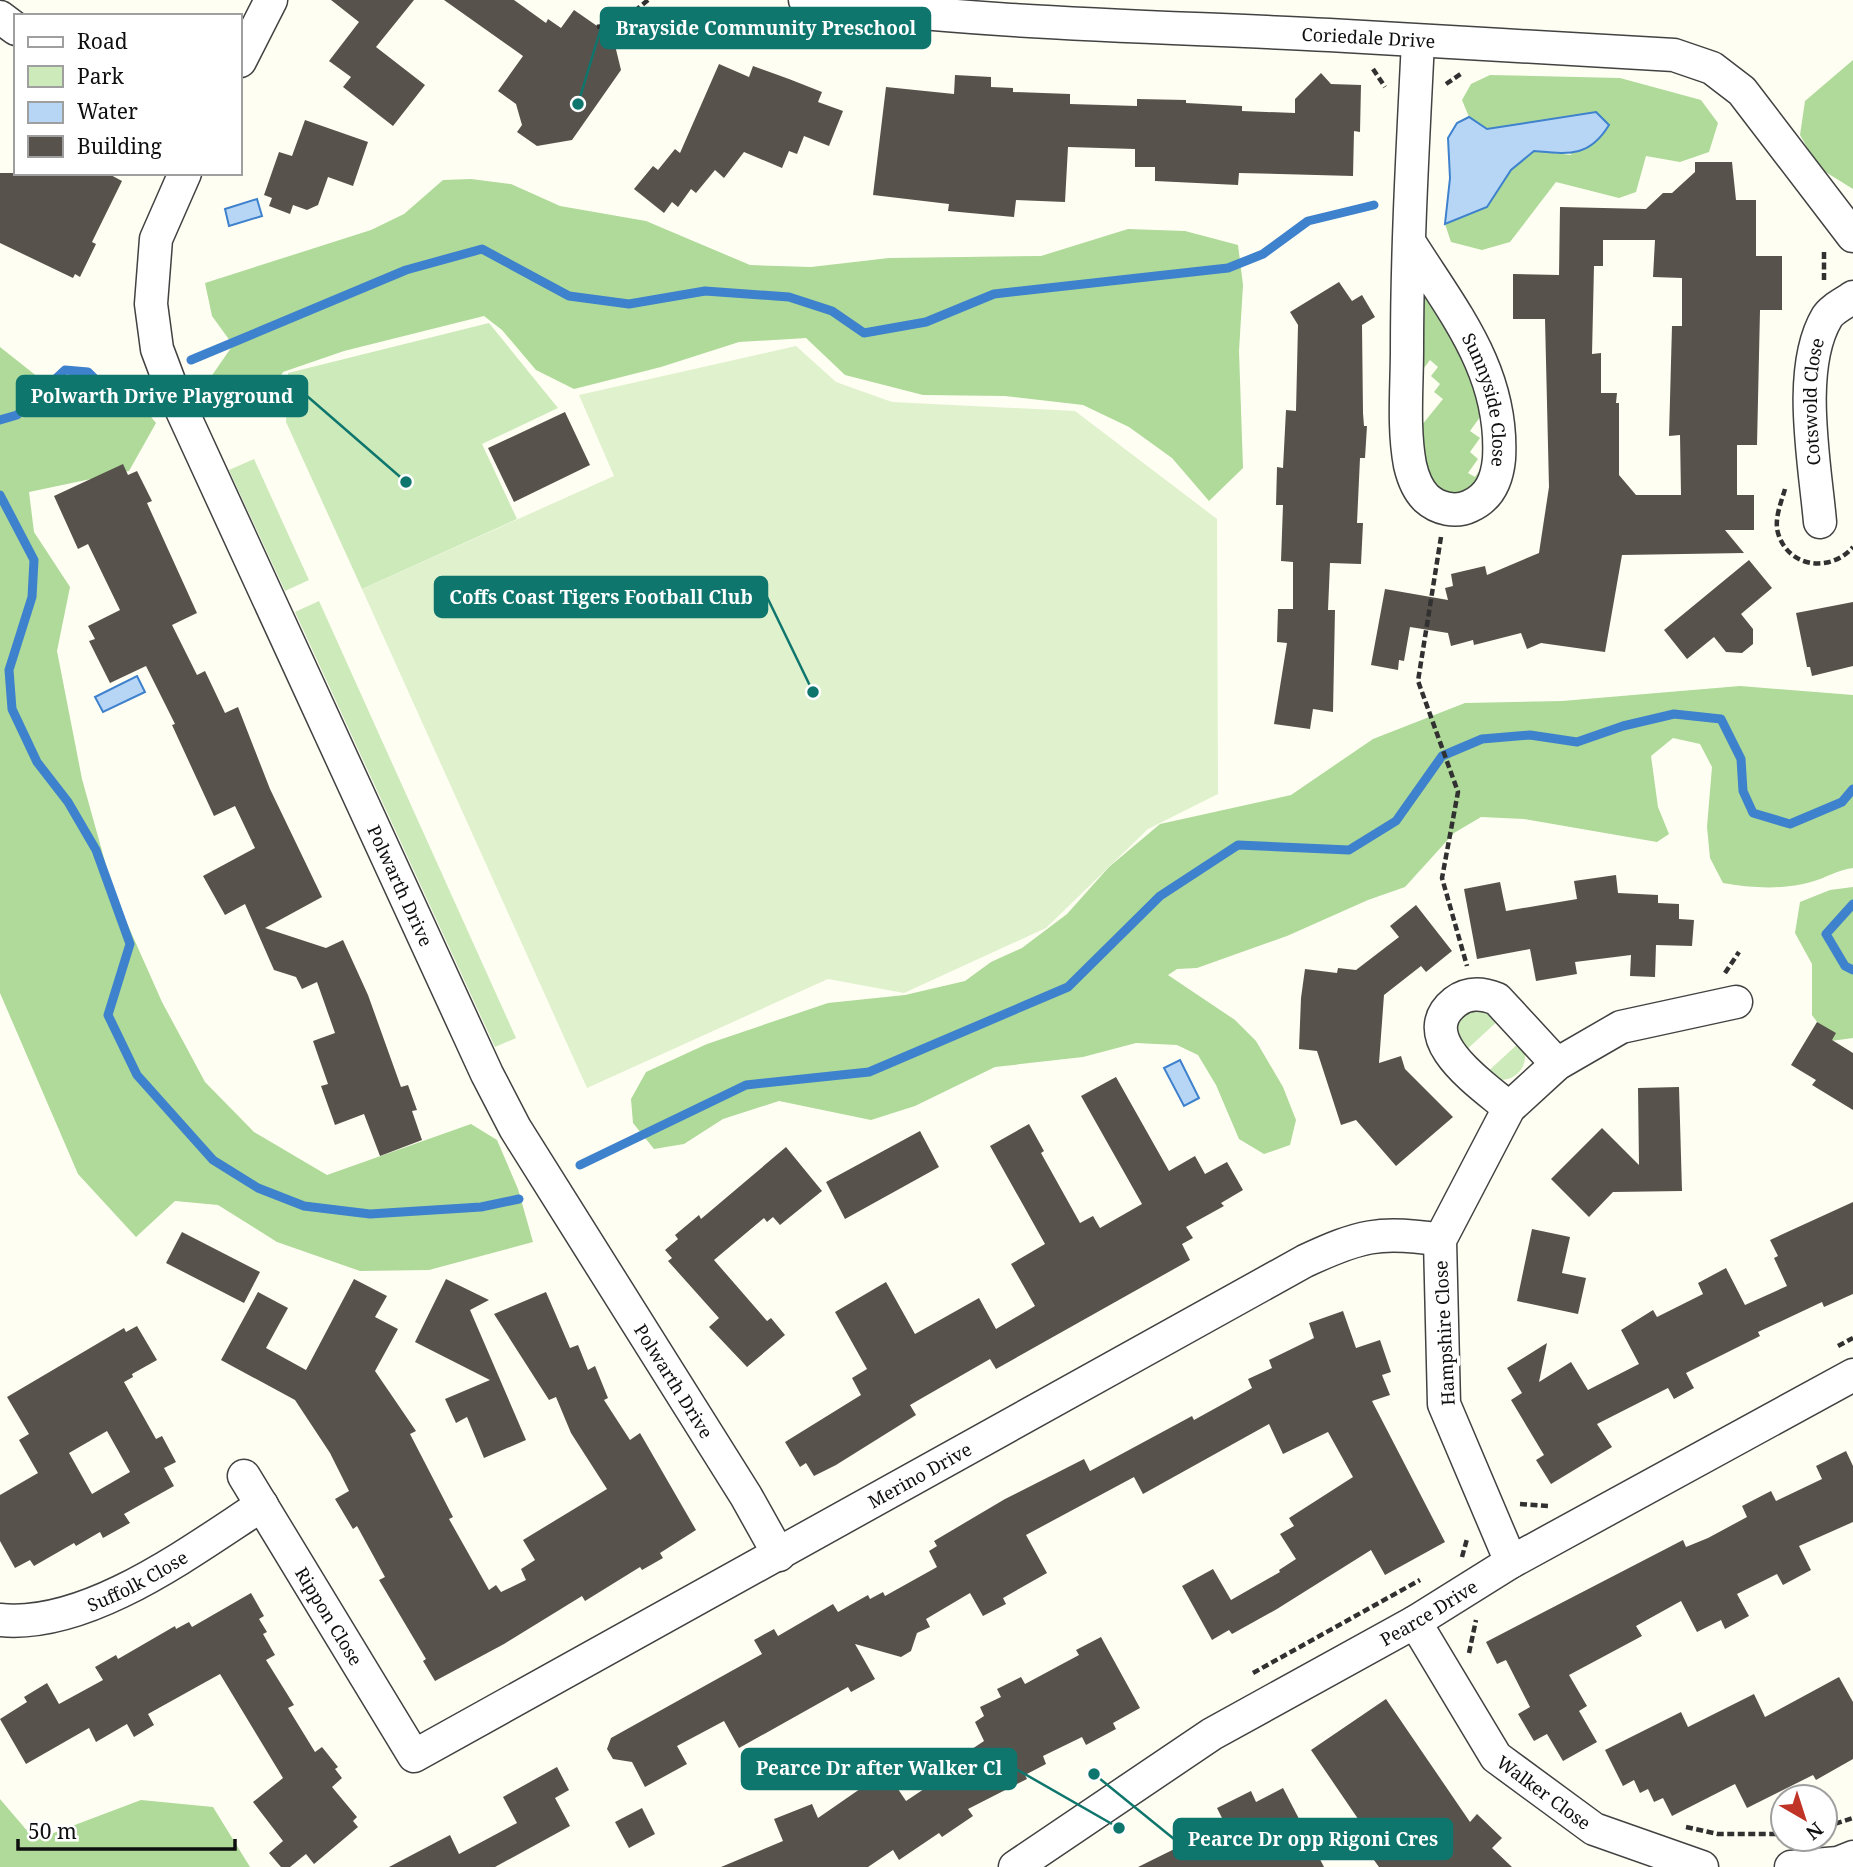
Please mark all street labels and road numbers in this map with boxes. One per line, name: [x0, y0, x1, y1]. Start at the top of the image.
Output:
street label: Coriedale Drive: [1301, 22, 1436, 53]
street label: Sunnyside Close: [1457, 329, 1511, 468]
street label: Cotswold Close: [1798, 335, 1829, 467]
street label: Polwarth Drive: [362, 821, 439, 950]
street label: Hampshire Close: [1428, 1260, 1460, 1406]
street label: Polwarth Drive: [629, 1319, 719, 1443]
street label: Merino Drive: [864, 1437, 976, 1513]
street label: Suffolk Close: [84, 1545, 192, 1617]
street label: Rippon Close: [290, 1562, 368, 1670]
street label: Pearce Drive: [1376, 1574, 1482, 1651]
street label: Walker Close: [1492, 1750, 1596, 1835]

